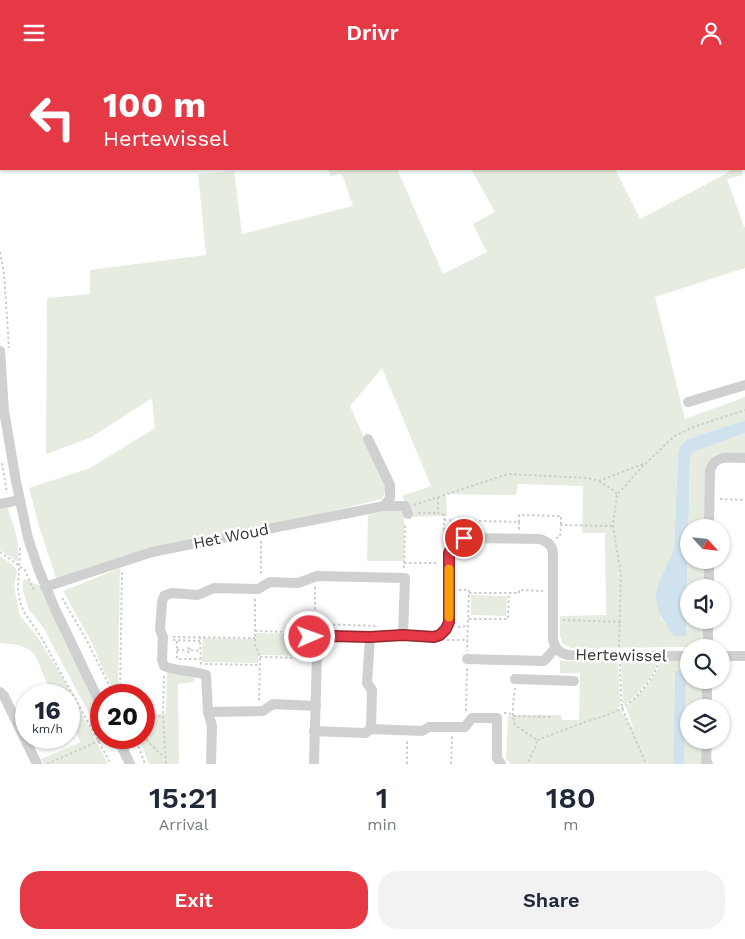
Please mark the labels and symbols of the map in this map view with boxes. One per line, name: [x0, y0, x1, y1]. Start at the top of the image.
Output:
pin: [443, 517, 485, 559]
street label: Het Woud: [192, 519, 270, 553]
north arrow: [680, 519, 730, 569]
position arrow: [283, 610, 335, 662]
street label: Hertewissel: [575, 645, 667, 665]
speed limit sign: 20: [90, 684, 155, 749]

